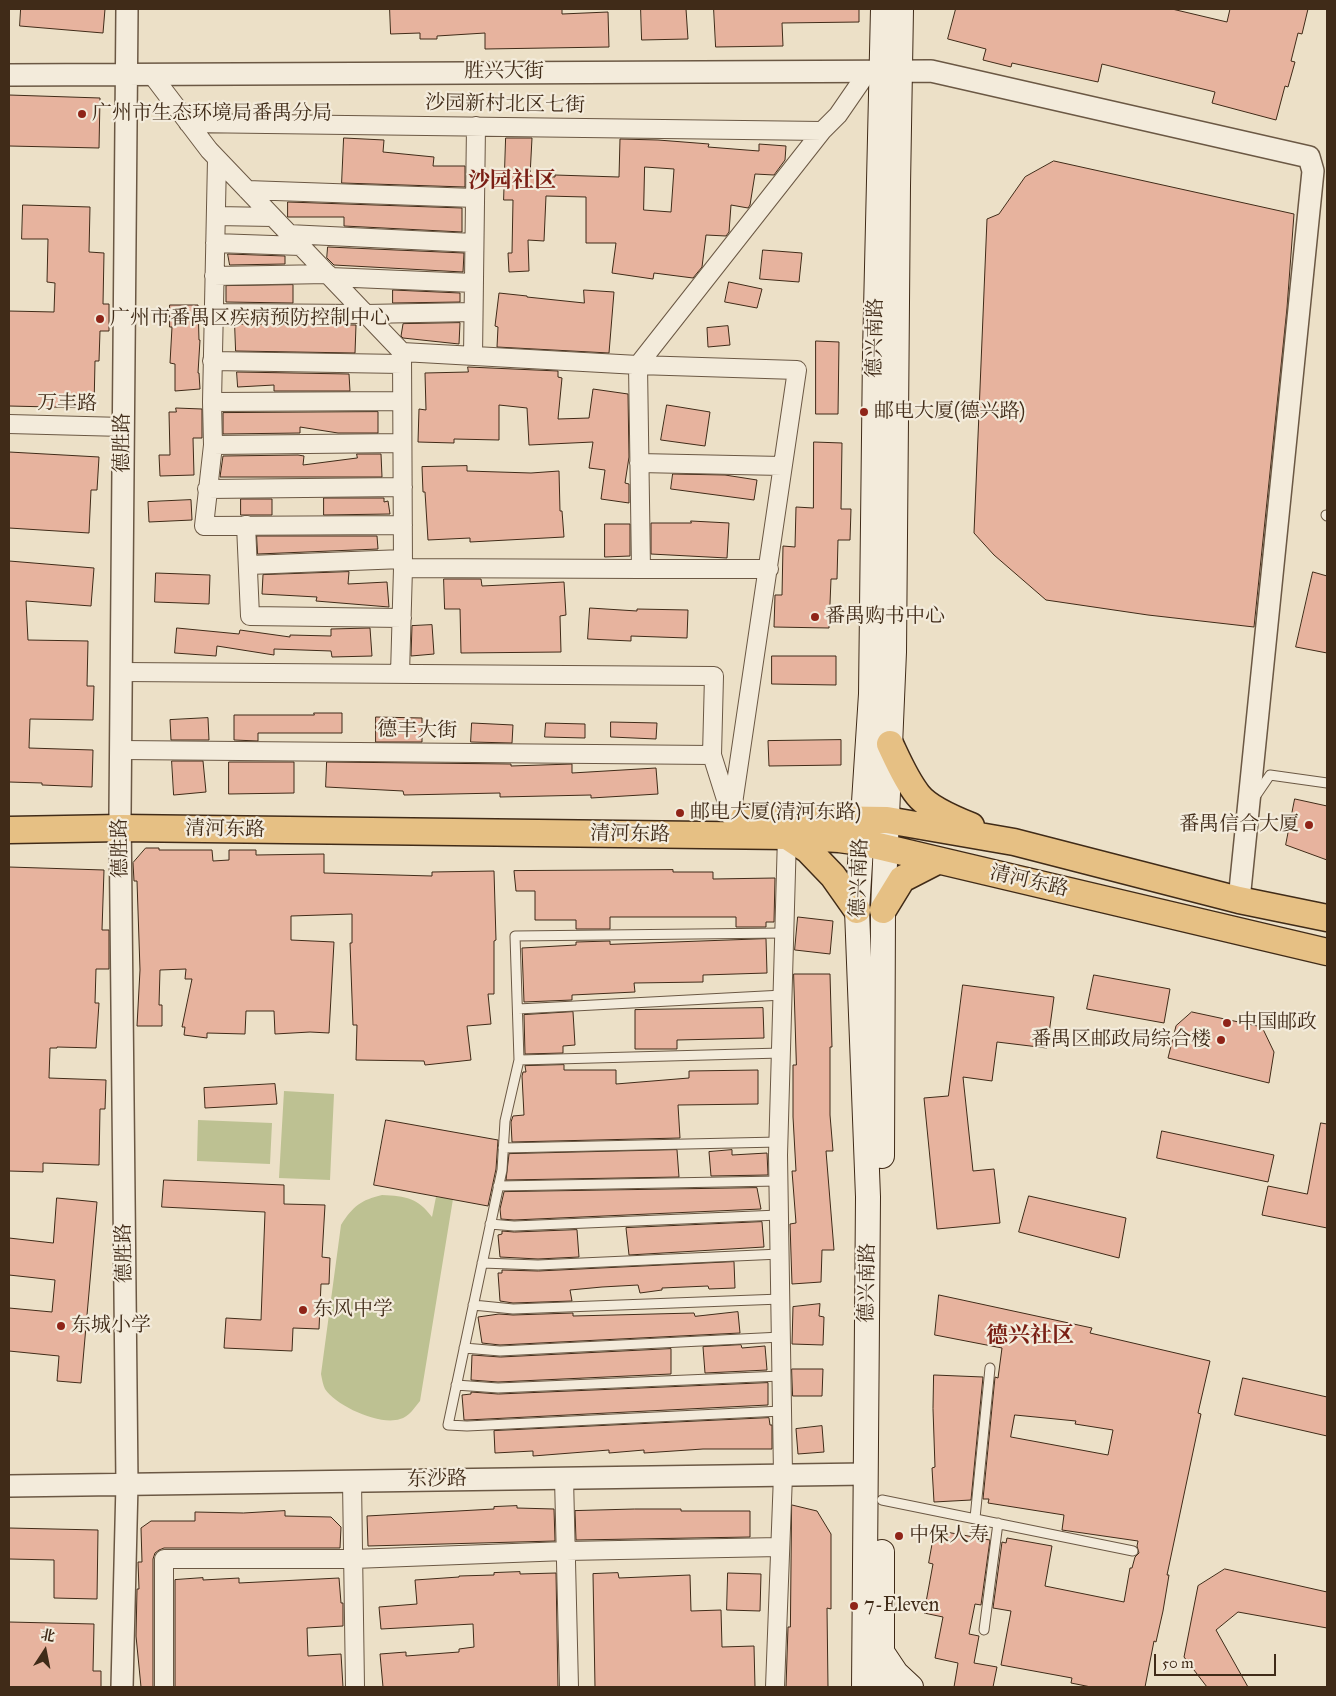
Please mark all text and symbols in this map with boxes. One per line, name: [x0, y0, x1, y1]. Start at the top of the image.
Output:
street label: 胜兴大街: [464, 60, 544, 84]
street label: 沙园新村北区七街: [425, 92, 585, 118]
place label: 广州市生态环境局番禺分局: [92, 102, 332, 126]
marker: 广州市生态环境局番禺分局: [76, 108, 88, 120]
district label: 沙园社区: [468, 169, 556, 195]
street label: 德兴南路: [863, 298, 889, 378]
place label: 广州市番禺区疾病预防控制中心: [110, 307, 390, 331]
marker: 广州市番禺区疾病预防控制中心: [94, 313, 106, 325]
street label: 万丰路: [37, 391, 97, 417]
place label: 邮电大厦(德兴路): [874, 400, 1025, 424]
marker: 邮电大厦(德兴路): [858, 406, 870, 418]
street label: 德胜路: [111, 413, 135, 473]
place label: 番禺购书中心: [825, 605, 945, 629]
marker: 番禺购书中心: [809, 611, 821, 623]
street label: 德丰大街: [377, 718, 457, 744]
place label: 邮电大厦(清河东路): [690, 801, 861, 825]
marker: 邮电大厦(清河东路): [674, 807, 686, 819]
place label: 番禺信合大厦: [1179, 813, 1299, 837]
street label: 清河东路: [185, 817, 265, 843]
street label: 德胜路: [108, 818, 134, 878]
marker: 番禺信合大厦: [1303, 819, 1315, 831]
street label: 清河东路: [590, 822, 670, 848]
street label: 德兴南路: [847, 838, 873, 918]
street label: 清河东路: [987, 861, 1071, 903]
place label: 中国邮政: [1237, 1011, 1317, 1035]
marker: 中国邮政: [1221, 1017, 1233, 1029]
place label: 番禺区邮政局综合楼: [1031, 1028, 1211, 1052]
marker: 番禺区邮政局综合楼: [1215, 1034, 1227, 1046]
street label: 德胜路: [112, 1223, 138, 1283]
street label: 德兴南路: [855, 1243, 881, 1323]
place label: 东风中学: [313, 1298, 393, 1322]
marker: 东风中学: [297, 1304, 309, 1316]
place label: 东城小学: [71, 1314, 151, 1338]
marker: 东城小学: [55, 1320, 67, 1332]
district label: 德兴社区: [986, 1324, 1074, 1350]
street label: 东沙路: [407, 1467, 467, 1493]
place label: 中保人寿: [909, 1524, 989, 1548]
marker: 中保人寿: [893, 1530, 905, 1542]
place label: 7-Eleven: [864, 1594, 939, 1618]
marker: 7-Eleven: [848, 1600, 860, 1612]
north arrow: [20, 1626, 70, 1676]
text: 北: [39, 1626, 56, 1645]
scale bar: [1156, 1644, 1278, 1676]
text: 50 m: [1162, 1654, 1194, 1672]

